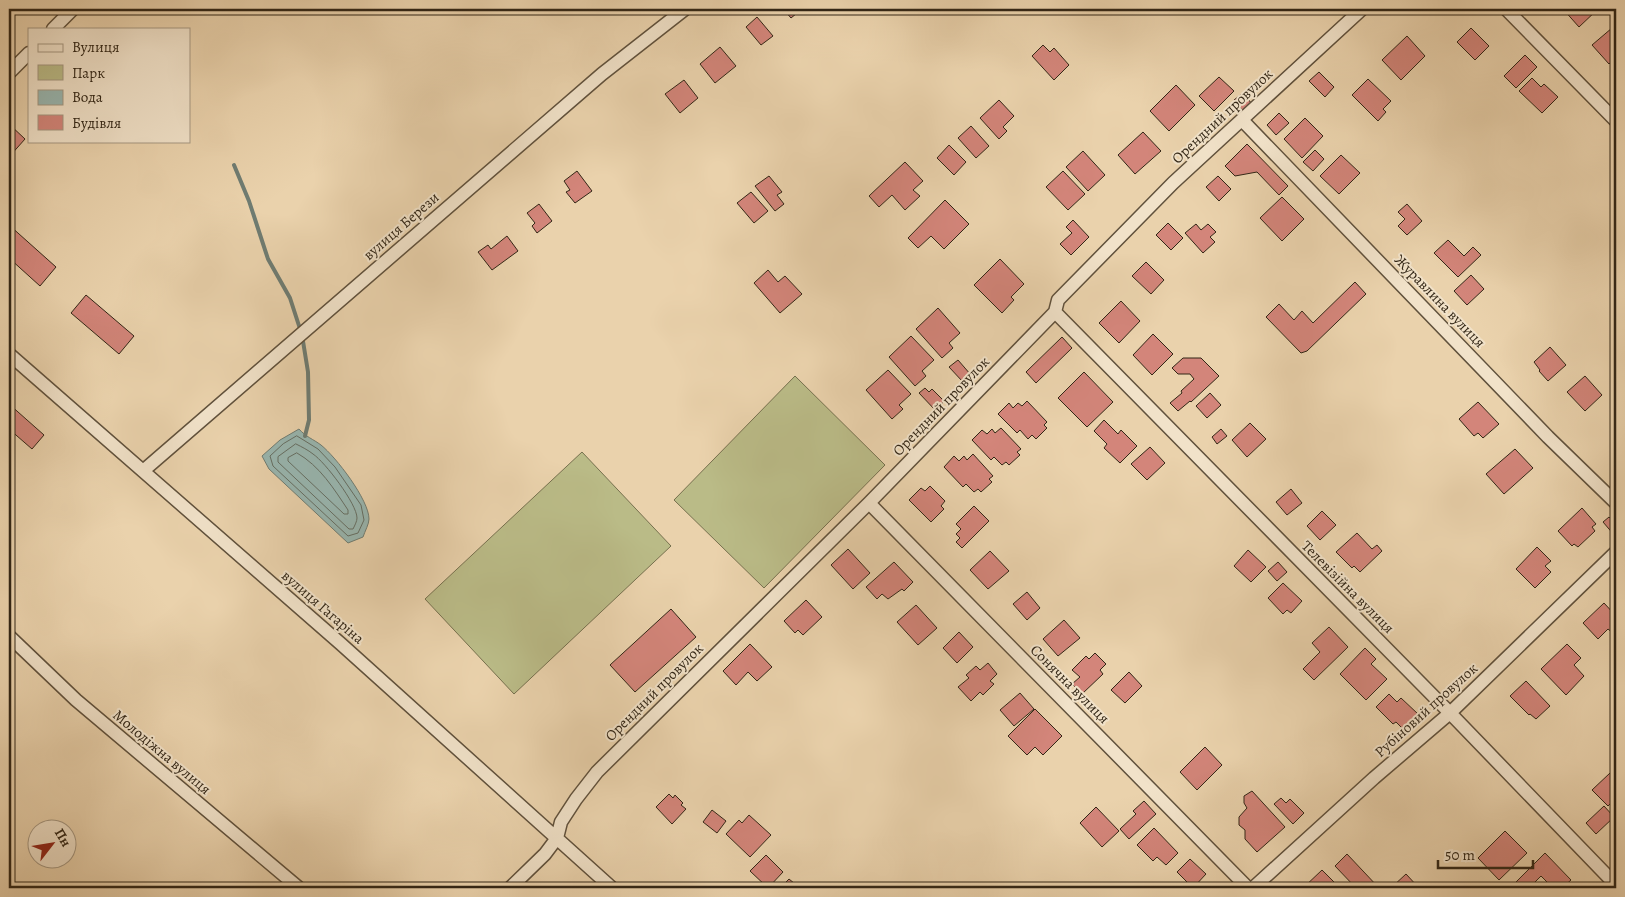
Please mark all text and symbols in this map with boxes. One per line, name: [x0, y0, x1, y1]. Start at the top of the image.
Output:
legend: [28, 28, 190, 142]
text: Вулиця: [72, 37, 119, 57]
text: Парк: [72, 63, 105, 83]
street label: Орендний провулок: [1167, 64, 1277, 168]
text: Вода: [72, 87, 103, 107]
text: Будівля: [72, 113, 121, 133]
street label: вулиця Берези: [359, 187, 443, 265]
street label: Журавлина вулиця: [1390, 250, 1490, 352]
street label: Орендний провулок: [888, 352, 994, 460]
street label: Телевізійна вулиця: [1297, 536, 1399, 638]
street label: вулиця Гагаріна: [278, 566, 369, 648]
street label: Орендний провулок: [601, 638, 708, 745]
street label: Сонячна вулиця: [1026, 640, 1114, 728]
street label: Рубіновий провулок: [1370, 658, 1482, 762]
street label: Молодіжна вулиця: [109, 705, 215, 799]
north arrow: [28, 820, 78, 870]
text: Пн: [50, 825, 76, 850]
scale bar: [1438, 837, 1532, 869]
text: 50 m: [1445, 845, 1475, 865]

